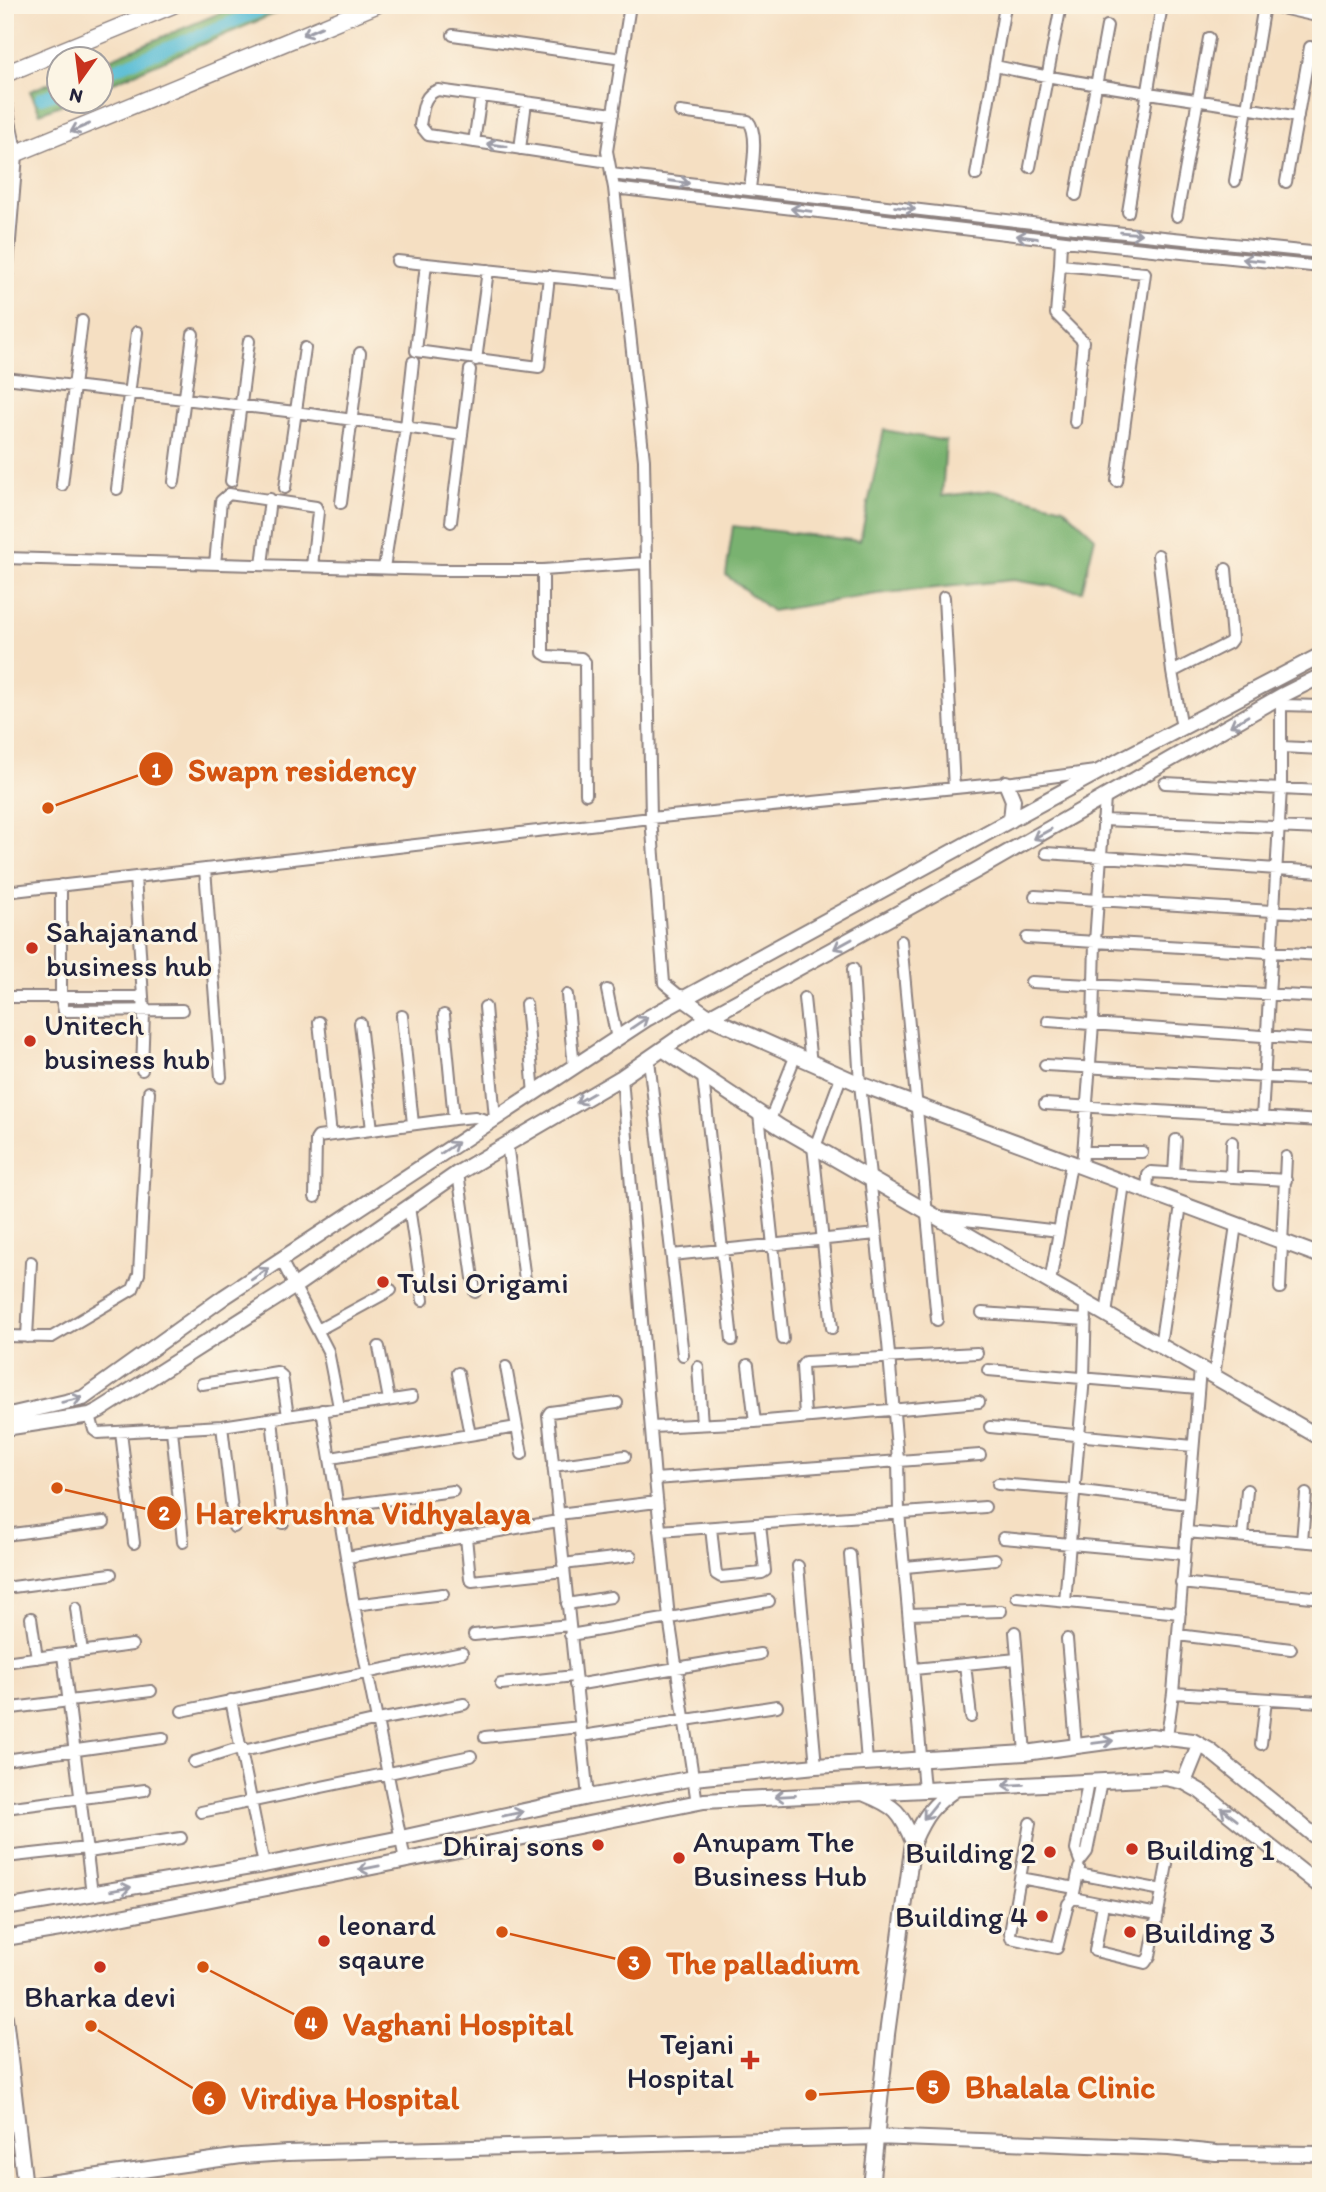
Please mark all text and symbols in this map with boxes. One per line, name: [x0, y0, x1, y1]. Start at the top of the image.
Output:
one-way arrow: [302, 26, 324, 39]
north arrow: [46, 46, 116, 116]
text: N: [67, 83, 85, 109]
one-way arrow: [69, 122, 91, 135]
one-way arrow: [486, 138, 509, 151]
one-way arrow: [667, 176, 690, 189]
one-way arrow: [893, 202, 916, 215]
one-way arrow: [790, 204, 812, 217]
one-way arrow: [1119, 227, 1142, 240]
one-way arrow: [1016, 230, 1038, 243]
one-way arrow: [1242, 253, 1265, 266]
one-way arrow: [1230, 714, 1250, 728]
callout: Swapn residency: [139, 743, 430, 796]
text: Swapn residency: [188, 751, 417, 789]
text: 1: [151, 757, 161, 782]
one-way arrow: [1032, 828, 1053, 841]
place label: Sahajanand business hub: [46, 913, 212, 984]
one-way arrow: [833, 938, 854, 951]
marker: Sahajanand business hub: [24, 940, 40, 956]
place label: Unitech business hub: [44, 1006, 210, 1077]
one-way arrow: [629, 1016, 649, 1030]
marker: Unitech business hub: [22, 1033, 38, 1049]
one-way arrow: [575, 1092, 595, 1106]
one-way arrow: [439, 1141, 458, 1155]
place label: Tulsi Origami: [397, 1264, 569, 1301]
one-way arrow: [249, 1267, 269, 1281]
marker: Tulsi Origami: [375, 1274, 391, 1290]
one-way arrow: [60, 1393, 83, 1407]
callout: Harekrushna Vidhyalaya: [146, 1486, 545, 1539]
text: Harekrushna Vidhyalaya: [195, 1494, 531, 1532]
text: 2: [158, 1500, 170, 1525]
one-way arrow: [1091, 1736, 1113, 1749]
one-way arrow: [1001, 1779, 1024, 1792]
one-way arrow: [774, 1790, 797, 1803]
one-way arrow: [922, 1801, 938, 1819]
one-way arrow: [501, 1806, 524, 1820]
one-way arrow: [1220, 1807, 1239, 1822]
place label: Anupam The Business Hub: [693, 1823, 867, 1894]
place label: Dhiraj sons: [442, 1827, 584, 1864]
place label: Building 1: [1146, 1831, 1275, 1868]
place label: Building 2: [905, 1834, 1036, 1871]
marker: Dhiraj sons: [590, 1837, 606, 1853]
marker: Building 1: [1124, 1841, 1140, 1857]
marker: Building 2: [1042, 1844, 1058, 1860]
marker: Anupam The Business Hub: [671, 1850, 687, 1866]
one-way arrow: [358, 1861, 381, 1875]
one-way arrow: [109, 1882, 132, 1895]
place label: Building 4: [895, 1898, 1028, 1935]
place label: leonard sqaure: [338, 1906, 437, 1977]
marker: Building 4: [1034, 1908, 1050, 1924]
place label: Building 3: [1144, 1914, 1275, 1951]
marker: Building 3: [1122, 1924, 1138, 1940]
marker: leonard sqaure: [316, 1933, 332, 1949]
callout: The palladium: [616, 1936, 874, 1989]
text: The palladium: [665, 1944, 860, 1982]
text: 3: [628, 1950, 640, 1975]
marker: Bharka devi: [92, 1959, 108, 1975]
place label: Bharka devi: [24, 1978, 176, 2015]
callout: Vaghani Hospital: [294, 1997, 587, 2050]
text: Vaghani Hospital: [343, 2005, 574, 2043]
text: 4: [305, 2011, 318, 2036]
place label: Tejani Hospital: [627, 2025, 735, 2096]
marker: Tejani Hospital: [740, 2050, 760, 2070]
callout: Bhalala Clinic: [916, 2061, 1169, 2114]
text: Bhalala Clinic: [965, 2068, 1155, 2106]
callout: Virdiya Hospital: [192, 2072, 473, 2125]
text: 5: [927, 2074, 939, 2099]
text: Virdiya Hospital: [241, 2079, 460, 2117]
text: 6: [203, 2086, 215, 2111]

